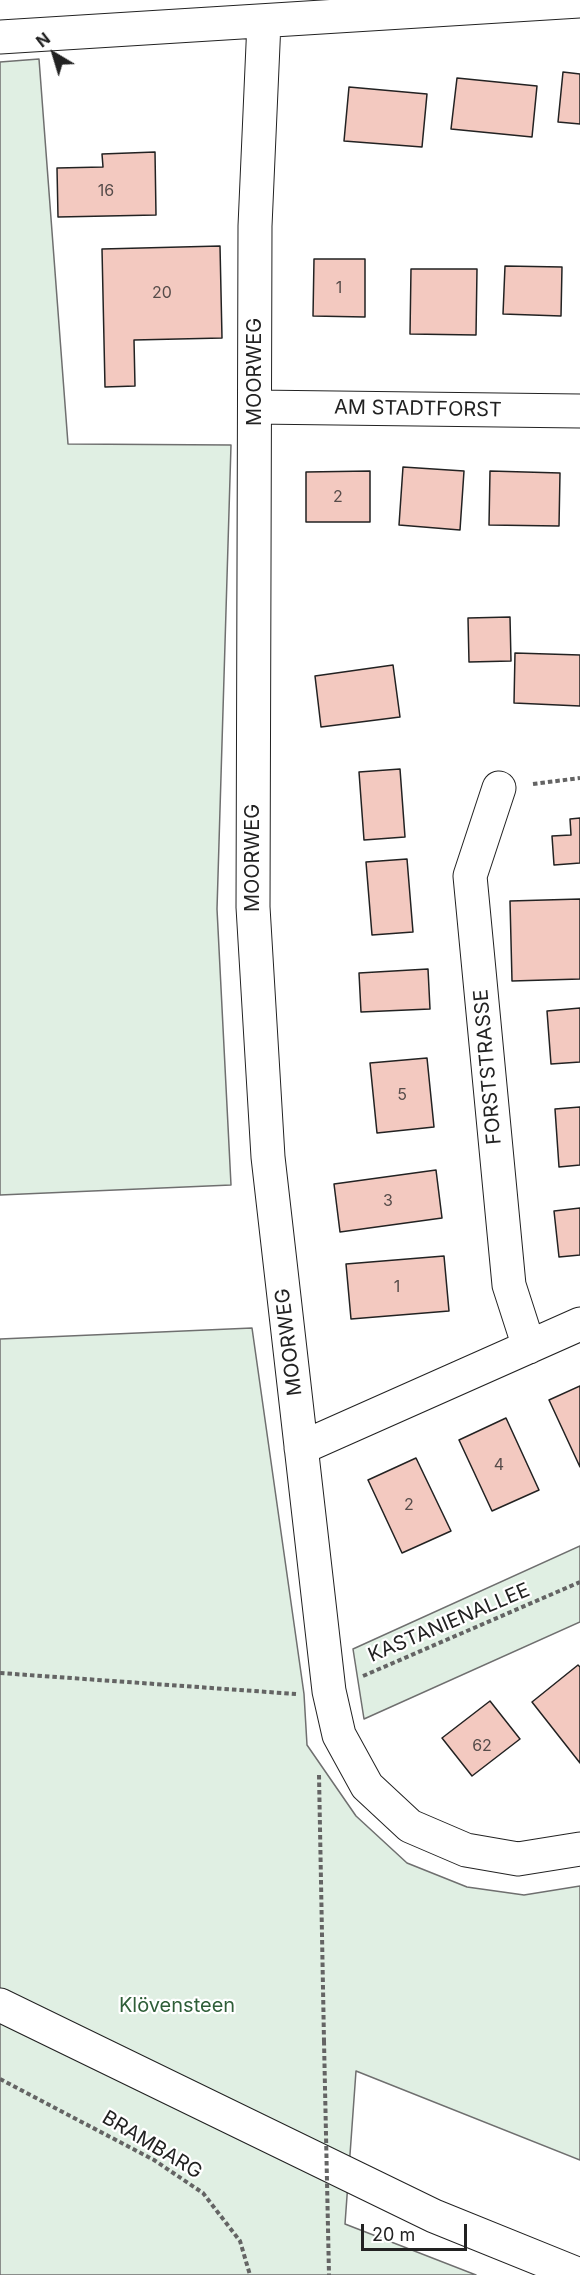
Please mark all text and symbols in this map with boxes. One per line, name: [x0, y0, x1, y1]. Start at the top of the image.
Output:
north arrow: [24, 24, 84, 84]
text: N: [32, 28, 54, 51]
house number: 16: [98, 181, 114, 201]
house number: 1: [336, 278, 342, 298]
house number: 20: [152, 283, 172, 303]
street label: MOORWEG: [243, 318, 267, 426]
street label: AM STADTFORST: [334, 396, 502, 422]
house number: 2: [333, 487, 343, 507]
street label: MOORWEG: [241, 804, 265, 912]
street label: FORSTSTRASSE: [469, 988, 507, 1146]
house number: 5: [397, 1085, 407, 1105]
house number: 3: [383, 1191, 393, 1211]
house number: 1: [394, 1277, 400, 1297]
street label: MOORWEG: [270, 1287, 308, 1397]
house number: 4: [494, 1455, 504, 1475]
house number: 2: [404, 1495, 414, 1515]
street label: KASTANIENALLEE: [365, 1578, 533, 1668]
house number: 62: [472, 1736, 492, 1756]
park label: Klövensteen: [119, 1994, 235, 2018]
street label: BRAMBARG: [98, 2106, 206, 2184]
scale bar: [364, 2212, 470, 2250]
text: 20 m: [372, 2224, 415, 2245]

